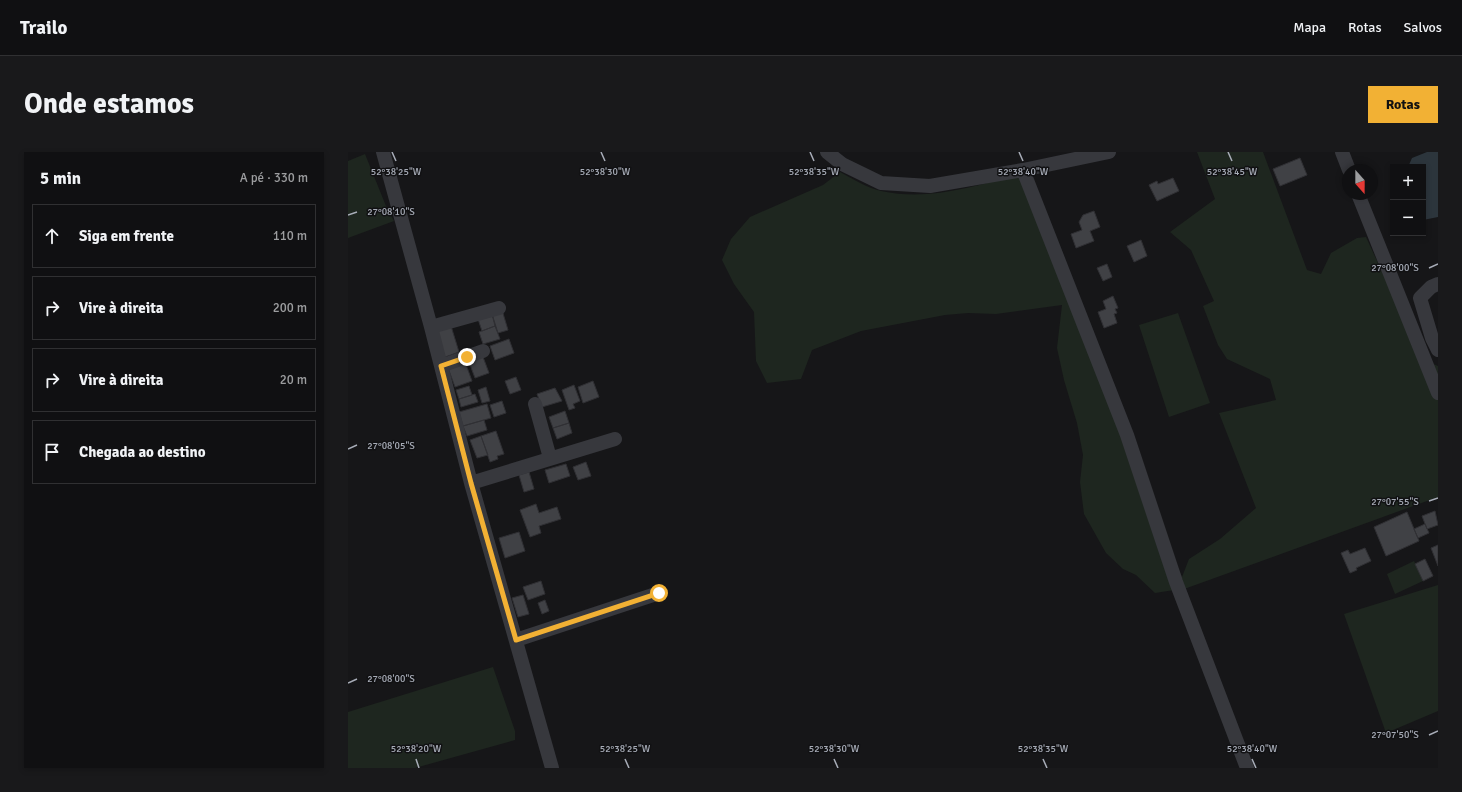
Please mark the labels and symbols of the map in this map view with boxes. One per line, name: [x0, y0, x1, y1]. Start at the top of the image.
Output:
north arrow: [1342, 164, 1378, 200]
text: 52°38'25"W: [371, 166, 422, 178]
text: 52°38'30"W: [580, 166, 631, 178]
text: 52°38'35"W: [789, 166, 840, 178]
text: 52°38'40"W: [998, 166, 1049, 178]
text: 52°38'45"W: [1207, 166, 1258, 178]
text: 27°08'10"S: [367, 206, 415, 218]
text: 27°08'00"S: [1371, 262, 1419, 274]
route end: [458, 348, 476, 366]
text: 27°08'05"S: [367, 440, 415, 452]
text: 27°07'55"S: [1371, 496, 1419, 508]
route start: [650, 584, 668, 602]
text: 27°08'00"S: [367, 673, 415, 685]
text: 27°07'50"S: [1371, 729, 1419, 741]
text: 52°38'20"W: [391, 743, 442, 755]
text: 52°38'25"W: [600, 743, 651, 755]
text: 52°38'30"W: [809, 743, 860, 755]
text: 52°38'35"W: [1018, 743, 1069, 755]
text: 52°38'40"W: [1227, 743, 1278, 755]

